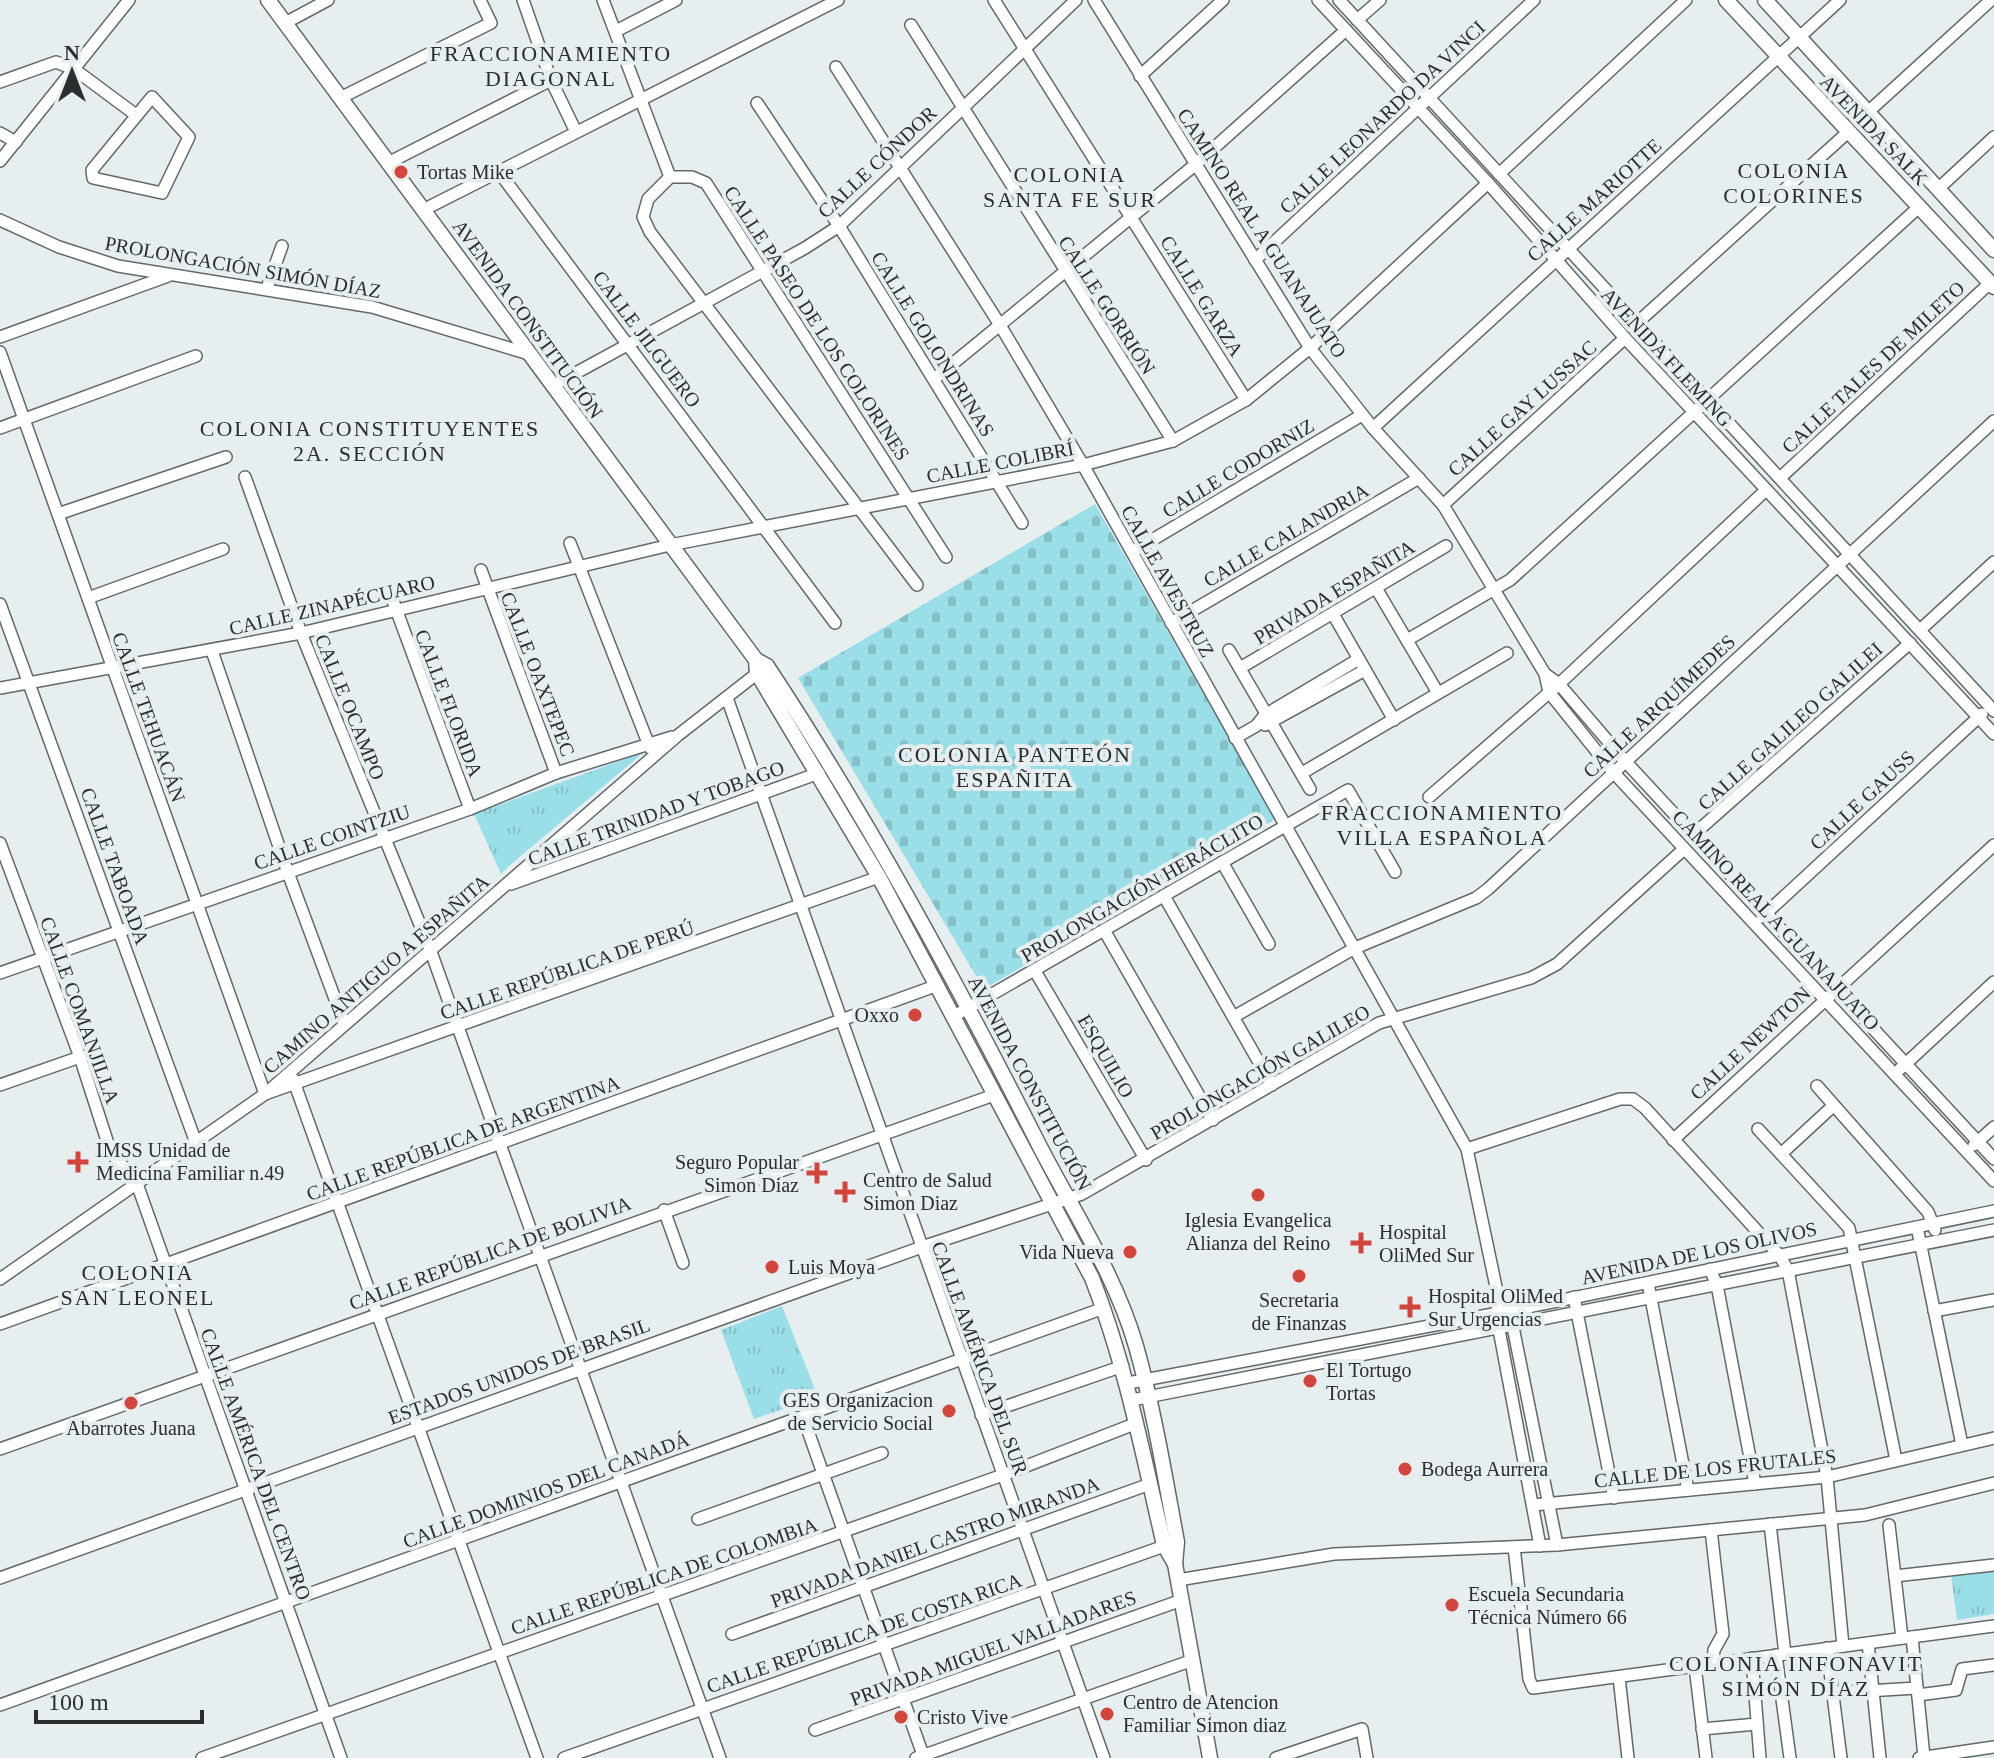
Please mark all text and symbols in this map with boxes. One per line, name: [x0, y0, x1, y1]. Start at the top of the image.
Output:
street label: CALLE LEONARDO DA VINCI: [1275, 16, 1489, 218]
north arrow: [32, 32, 112, 112]
text: N: [64, 40, 80, 65]
district label: FRACCIONAMIENTO DIAGONAL: [430, 41, 672, 91]
street label: AVENIDA SALK: [1816, 70, 1933, 190]
street label: CALLE CÓNDOR: [813, 100, 941, 223]
street label: CAMINO REAL A GUANAJUATO: [1173, 104, 1351, 362]
street label: CALLE MARIOTTE: [1522, 134, 1666, 266]
district label: COLONIA COLORINES: [1723, 158, 1865, 208]
place label: Tortas Mike: [417, 161, 514, 183]
district label: COLONIA SANTA FE SUR: [983, 162, 1157, 212]
marker: Tortas Mike: [392, 163, 410, 181]
street label: CALLE PASEO DE LOS COLORINES: [720, 182, 914, 464]
street label: AVENIDA CONSTITUCIÓN: [449, 215, 608, 423]
street label: PROLONGACIÓN SIMÓN DÍAZ: [103, 231, 383, 302]
street label: CALLE GORRIÓN: [1054, 231, 1161, 378]
street label: CALLE GARZA: [1156, 232, 1248, 361]
street label: CALLE GOLONDRINAS: [867, 247, 999, 441]
street label: CALLE JILGUERO: [589, 266, 705, 412]
street label: CALLE TALES DE MILETO: [1777, 277, 1969, 457]
street label: AVENIDA FLEMING: [1597, 283, 1737, 431]
street label: CALLE GAY LUSSAC: [1443, 336, 1601, 480]
street label: CALLE CODORNIZ: [1158, 414, 1318, 522]
district label: COLONIA CONSTITUYENTES 2A. SECCIÓN: [200, 416, 540, 466]
street label: CALLE COLIBRÍ: [925, 437, 1076, 487]
street label: CALLE CALANDRIA: [1199, 478, 1373, 591]
street label: CALLE AVESTRUZ: [1117, 501, 1219, 661]
street label: PRIVADA ESPAÑITA: [1249, 534, 1419, 649]
street label: CALLE ZINAPÉCUARO: [227, 571, 437, 639]
street label: CALLE OAXTEPEC: [497, 589, 579, 759]
street label: CALLE FLORIDA: [411, 626, 487, 780]
street label: CALLE TEHUACÁN: [108, 629, 190, 805]
street label: CALLE ARQUÍMEDES: [1579, 630, 1739, 782]
street label: CALLE OCAMPO: [311, 631, 389, 783]
street label: CALLE GALILEO GALILEI: [1693, 638, 1887, 814]
district label: COLONIA PANTEÓN ESPAÑITA: [898, 742, 1132, 792]
street label: CALLE GAUSS: [1805, 746, 1919, 854]
street label: CALLE TRINIDAD Y TOBAGO: [525, 756, 787, 870]
street label: CALLE TABOADA: [76, 785, 154, 948]
street label: CALLE COINTZIU: [251, 800, 414, 874]
district label: FRACCIONAMIENTO VILLA ESPAÑOLA: [1321, 800, 1563, 850]
street label: CAMINO REAL A GUANAJUATO: [1668, 805, 1884, 1035]
street label: PROLONGACIÓN HERÁCLITO: [1017, 809, 1267, 966]
street label: CAMINO ANTIGUO A ESPAÑITA: [258, 869, 494, 1078]
street label: CALLE COMANJILLA: [36, 914, 124, 1107]
street label: CALLE REPÚBLICA DE PERÚ: [437, 915, 697, 1024]
street label: AVENIDA CONSTITUCIÓN: [964, 971, 1097, 1194]
street label: CALLE NEWTON: [1686, 982, 1814, 1104]
street label: PROLONGACIÓN GALILEO: [1146, 999, 1374, 1144]
place label: Oxxo: [855, 1004, 899, 1026]
marker: Oxxo: [906, 1006, 924, 1024]
street label: ESQUILIO: [1073, 1011, 1139, 1101]
street label: CALLE REPÚBLICA DE ARGENTINA: [303, 1070, 623, 1205]
place label: IMSS Unidad de Medicina Familiar n.49: [96, 1139, 284, 1184]
marker: IMSS Unidad de Medicina Familiar n.49: [67, 1151, 89, 1173]
place label: Seguro Popular Simon Diaz: [675, 1151, 799, 1196]
marker: Seguro Popular Simon Diaz: [806, 1162, 828, 1184]
place label: Centro de Salud Simon Diaz: [863, 1169, 992, 1214]
marker: Centro de Salud Simon Diaz: [834, 1181, 856, 1203]
marker: Iglesia Evangelica Alianza del Reino: [1249, 1186, 1267, 1204]
street label: CALLE REPÚBLICA DE BOLIVIA: [346, 1191, 634, 1314]
place label: Iglesia Evangelica Alianza del Reino: [1184, 1209, 1332, 1254]
street label: AVENIDA DE LOS OLIVOS: [1579, 1217, 1819, 1289]
place label: Hospital OliMed Sur: [1379, 1221, 1474, 1266]
marker: Hospital OliMed Sur: [1350, 1232, 1372, 1254]
street label: CALLE AMÉRICA DEL SUR: [928, 1238, 1033, 1478]
place label: Vida Nueva: [1019, 1241, 1114, 1263]
marker: Vida Nueva: [1121, 1243, 1139, 1261]
place label: Luis Moya: [788, 1256, 875, 1279]
marker: Luis Moya: [763, 1258, 781, 1276]
district label: COLONIA SAN LEONEL: [60, 1260, 216, 1310]
marker: Secretaria de Finanzas: [1290, 1267, 1308, 1285]
place label: Hospital OliMed Sur Urgencias: [1428, 1285, 1563, 1331]
place label: Secretaria de Finanzas: [1252, 1289, 1347, 1334]
marker: Hospital OliMed Sur Urgencias: [1399, 1296, 1421, 1318]
street label: ESTADOS UNIDOS DE BRASIL: [385, 1313, 653, 1429]
street label: CALLE AMÉRICA DEL CENTRO: [196, 1325, 316, 1603]
place label: El Tortugo Tortas: [1326, 1359, 1411, 1404]
marker: El Tortugo Tortas: [1301, 1372, 1319, 1390]
place label: GES Organizacion de Servicio Social: [783, 1389, 933, 1434]
marker: Abarrotes Juana: [122, 1394, 140, 1412]
marker: GES Organizacion de Servicio Social: [940, 1402, 958, 1420]
place label: Abarrotes Juana: [66, 1417, 196, 1439]
street label: CALLE DOMINIOS DEL CANADÁ: [400, 1428, 693, 1552]
street label: CALLE DE LOS FRUTALES: [1593, 1444, 1837, 1492]
place label: Bodega Aurrera: [1421, 1458, 1548, 1481]
marker: Bodega Aurrera: [1396, 1460, 1414, 1478]
street label: PRIVADA DANIEL CASTRO MIRANDA: [768, 1472, 1103, 1612]
street label: CALLE REPÚBLICA DE COLOMBIA: [507, 1512, 821, 1639]
street label: CALLE REPÚBLICA DE COSTA RICA: [703, 1567, 1025, 1697]
place label: Escuela Secundaria Técnica Número 66: [1468, 1583, 1627, 1628]
street label: PRIVADA MIGUEL VALLADARES: [847, 1586, 1139, 1710]
marker: Escuela Secundaria Técnica Número 66: [1443, 1596, 1461, 1614]
district label: COLONIA INFONAVIT SIMÓN DÍAZ: [1669, 1651, 1923, 1701]
scale bar: [36, 1674, 202, 1724]
text: 100 m: [48, 1689, 109, 1715]
place label: Centro de Atencion Familiar Simon diaz: [1123, 1691, 1286, 1736]
marker: Centro de Atencion Familiar Simon diaz: [1098, 1705, 1116, 1723]
place label: Cristo Vive: [917, 1706, 1008, 1728]
marker: Cristo Vive: [892, 1708, 910, 1726]

